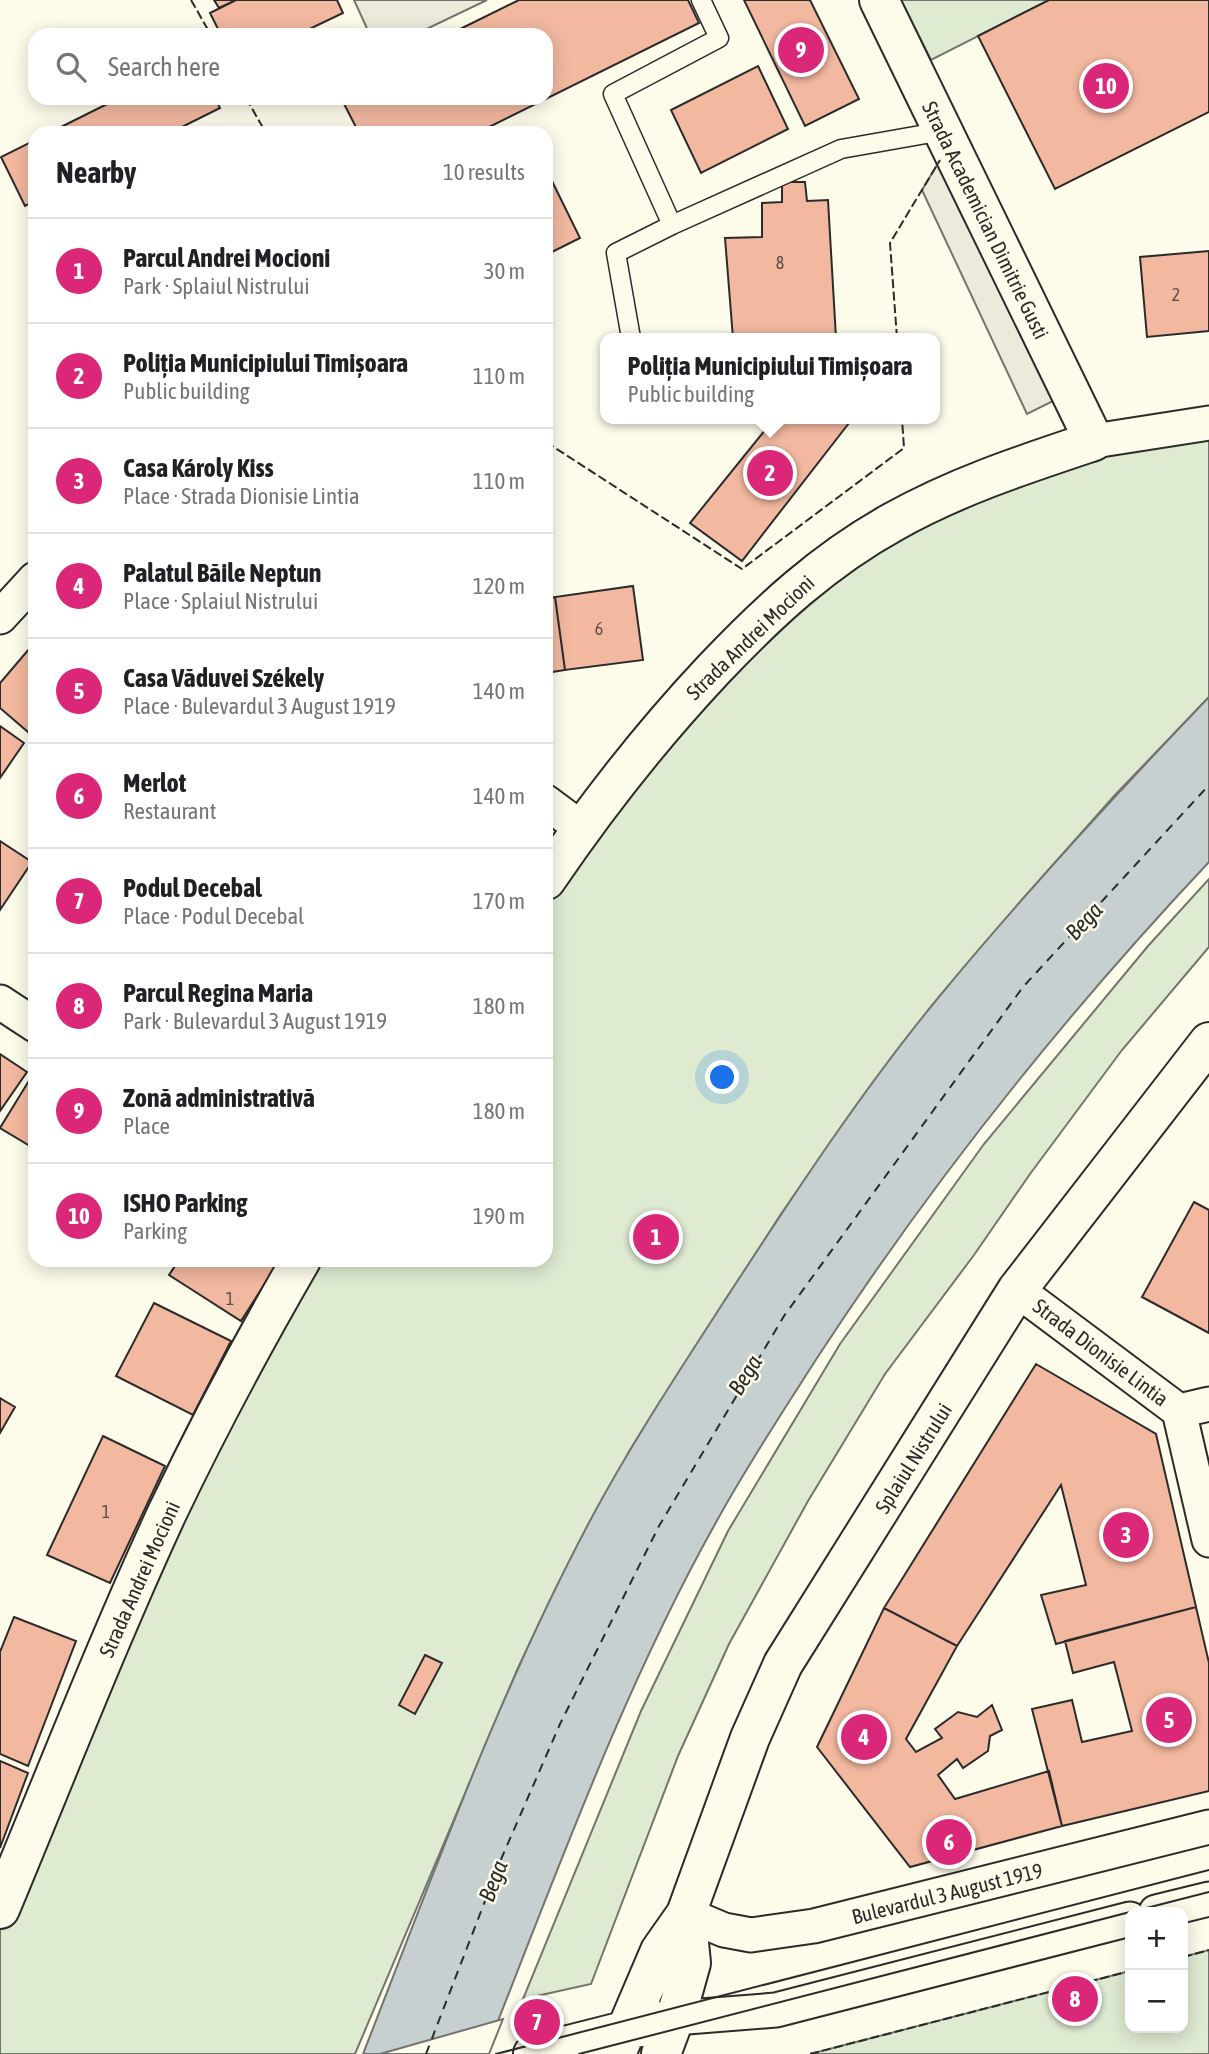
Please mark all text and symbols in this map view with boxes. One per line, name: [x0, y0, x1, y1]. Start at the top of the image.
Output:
pin: 9: [778, 24, 824, 76]
search box: [28, 28, 553, 105]
icon: search: [52, 48, 90, 86]
text: Search here: [108, 52, 220, 82]
pin: 10: [1083, 60, 1129, 112]
street label: Strada Academician Dimitrie Gusti: [918, 97, 1054, 343]
text: Nearby: [56, 155, 136, 189]
text: 10 results: [443, 159, 525, 185]
text: Parcul Andrei Mocioni: [123, 243, 330, 273]
house number: 8: [776, 252, 784, 273]
text: 1: [74, 258, 84, 284]
text: 30 m: [484, 258, 525, 284]
text: Park · Splaiul Nistrului: [123, 273, 310, 299]
house number: 2: [1172, 284, 1180, 305]
popup: [600, 333, 940, 424]
text: Poliția Municipiului Timișoara: [123, 348, 408, 378]
text: Poliția Municipiului Timișoara: [627, 351, 913, 381]
text: 2: [74, 363, 84, 389]
text: 110 m: [473, 363, 525, 389]
text: Public building: [123, 378, 250, 404]
text: Public building: [627, 381, 754, 407]
pin: 2: [747, 447, 793, 499]
text: Casa Károly Kiss: [123, 453, 274, 483]
text: 3: [74, 468, 84, 494]
text: 110 m: [473, 468, 525, 494]
text: Place · Strada Dionisie Lintia: [123, 483, 360, 509]
text: Palatul Băile Neptun: [123, 558, 321, 588]
street label: Strada Andrei Mocioni: [681, 570, 819, 704]
text: 4: [74, 573, 84, 599]
text: 120 m: [473, 573, 525, 599]
text: Place · Splaiul Nistrului: [123, 588, 318, 614]
house number: 6: [595, 618, 603, 639]
text: Casa Văduvei Székely: [123, 663, 324, 693]
text: 5: [74, 678, 84, 704]
text: 140 m: [473, 678, 525, 704]
text: Place · Bulevardul 3 August 1919: [123, 693, 396, 719]
text: Merlot: [123, 768, 186, 798]
text: 6: [74, 783, 84, 809]
text: 140 m: [473, 783, 525, 809]
text: Restaurant: [123, 798, 216, 824]
text: Podul Decebal: [123, 873, 262, 903]
text: 7: [74, 888, 84, 914]
text: 170 m: [473, 888, 525, 914]
water label: Bega: [1060, 897, 1108, 945]
text: Place · Podul Decebal: [123, 903, 304, 929]
text: Parcul Regina Maria: [123, 978, 313, 1008]
text: 8: [74, 993, 84, 1019]
text: 180 m: [473, 993, 525, 1019]
text: Park · Bulevardul 3 August 1919: [123, 1008, 387, 1034]
your location: [705, 1060, 739, 1094]
text: Zonă administrativă: [123, 1083, 315, 1113]
text: 9: [74, 1098, 84, 1124]
text: 180 m: [473, 1098, 525, 1124]
text: Place: [123, 1113, 170, 1139]
text: ISHO Parking: [123, 1188, 247, 1218]
text: 10: [68, 1203, 90, 1229]
text: 190 m: [473, 1203, 525, 1229]
pin: 1: [633, 1211, 679, 1263]
text: Parking: [123, 1218, 187, 1244]
house number: 1: [226, 1288, 234, 1309]
street label: Strada Dionisie Lintia: [1029, 1293, 1173, 1411]
water label: Bega: [723, 1350, 767, 1400]
street label: Splaiul Nistrului: [870, 1399, 956, 1517]
street label: Strada Andrei Mocioni: [94, 1497, 184, 1661]
house number: 1: [102, 1501, 110, 1522]
pin: 3: [1103, 1509, 1149, 1561]
pin: 5: [1146, 1694, 1192, 1746]
pin: 4: [841, 1711, 887, 1763]
pin: 6: [926, 1816, 972, 1868]
water label: Bega: [473, 1856, 513, 1905]
street label: Bulevardul 3 August 1919: [849, 1858, 1045, 1928]
map controls: [1125, 1907, 1188, 2033]
button: +: [1125, 1907, 1188, 1970]
button: −: [1125, 1970, 1188, 2033]
pin: 8: [1052, 1973, 1098, 2025]
pin: 7: [514, 1996, 560, 2048]

